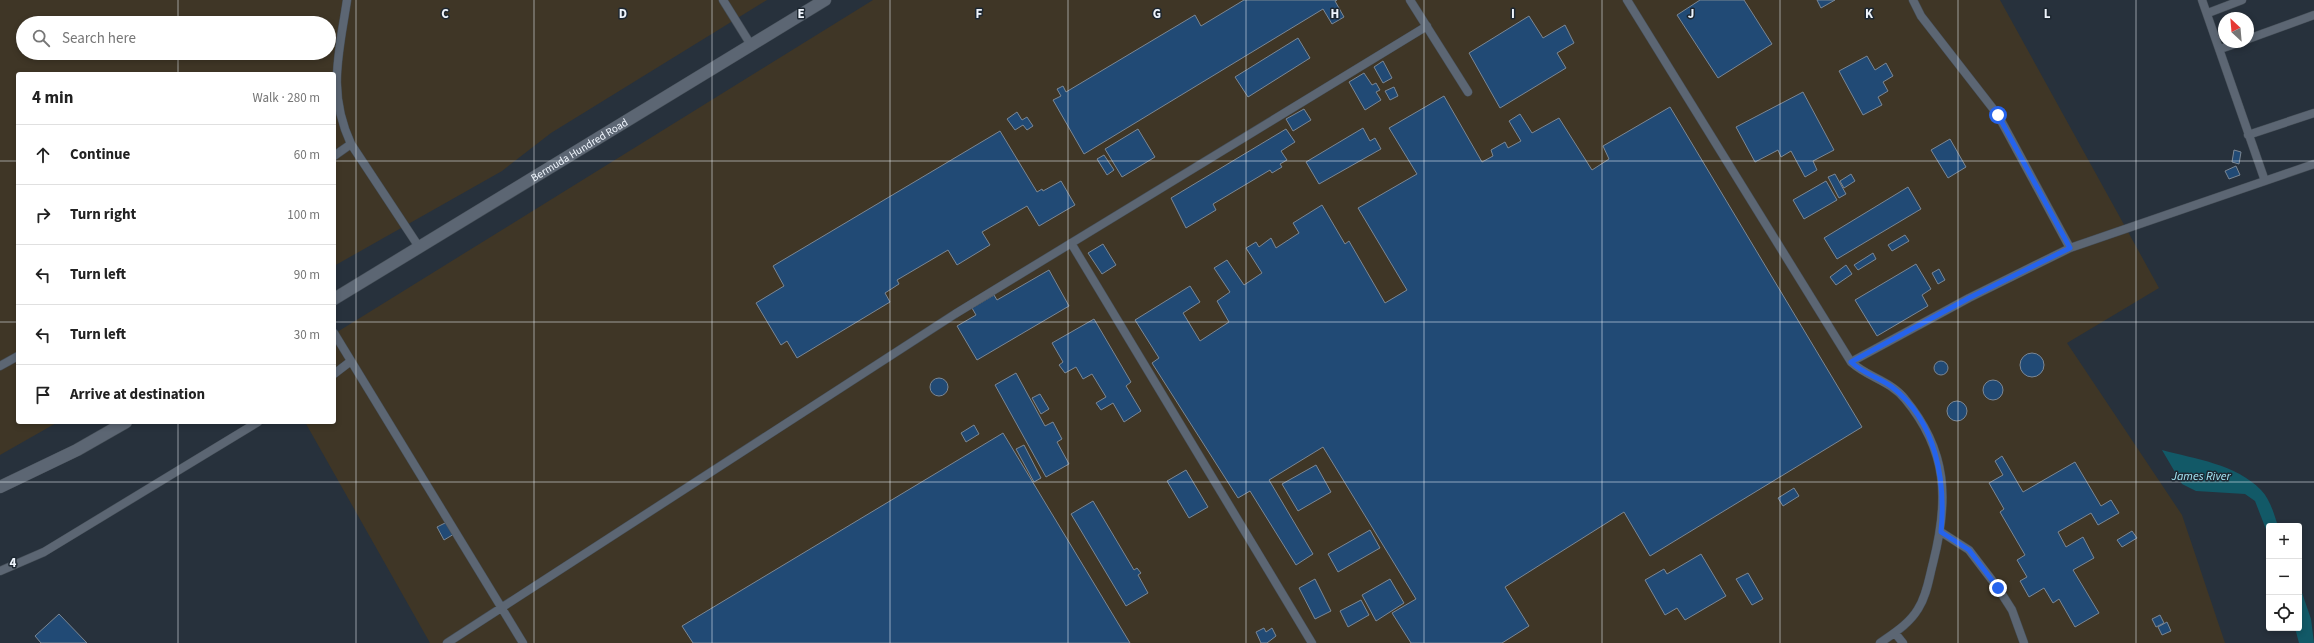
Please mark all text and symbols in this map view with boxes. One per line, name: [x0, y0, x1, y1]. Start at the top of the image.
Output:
text: C: [441, 5, 449, 23]
text: D: [619, 5, 627, 23]
text: E: [797, 5, 805, 23]
text: F: [976, 5, 983, 23]
text: G: [1153, 5, 1161, 23]
text: H: [1331, 5, 1339, 23]
text: I: [1511, 5, 1515, 23]
text: J: [1688, 5, 1694, 23]
text: K: [1865, 5, 1874, 23]
text: L: [2044, 5, 2051, 23]
north arrow: [2218, 12, 2254, 48]
search box: [16, 16, 336, 60]
icon: search: [30, 27, 52, 49]
text: Search here: [62, 28, 136, 49]
text: 4 min: [32, 86, 73, 110]
text: Walk · 280 m: [252, 89, 320, 107]
route start: [1989, 106, 2007, 124]
street label: Bermuda Hundred Road: [528, 114, 631, 185]
icon: ahead: [32, 144, 54, 166]
text: Continue: [70, 144, 130, 165]
text: 60 m: [294, 146, 320, 164]
icon: right: [32, 204, 54, 226]
text: Turn right: [70, 204, 136, 225]
text: 100 m: [287, 206, 320, 224]
icon: left: [32, 264, 54, 286]
text: Turn left: [70, 264, 126, 285]
text: 90 m: [294, 266, 320, 284]
icon: left: [32, 324, 54, 346]
text: Turn left: [70, 324, 126, 345]
text: 30 m: [294, 326, 320, 344]
icon: arrive: [32, 384, 54, 406]
text: Arrive at destination: [70, 384, 205, 405]
water label: James River: [2170, 468, 2231, 485]
map controls: [2266, 523, 2302, 631]
button: +: [2266, 523, 2302, 559]
text: 4: [10, 554, 17, 572]
button: −: [2266, 559, 2302, 595]
route end: [1989, 579, 2007, 597]
button: locate: [2266, 595, 2302, 631]

